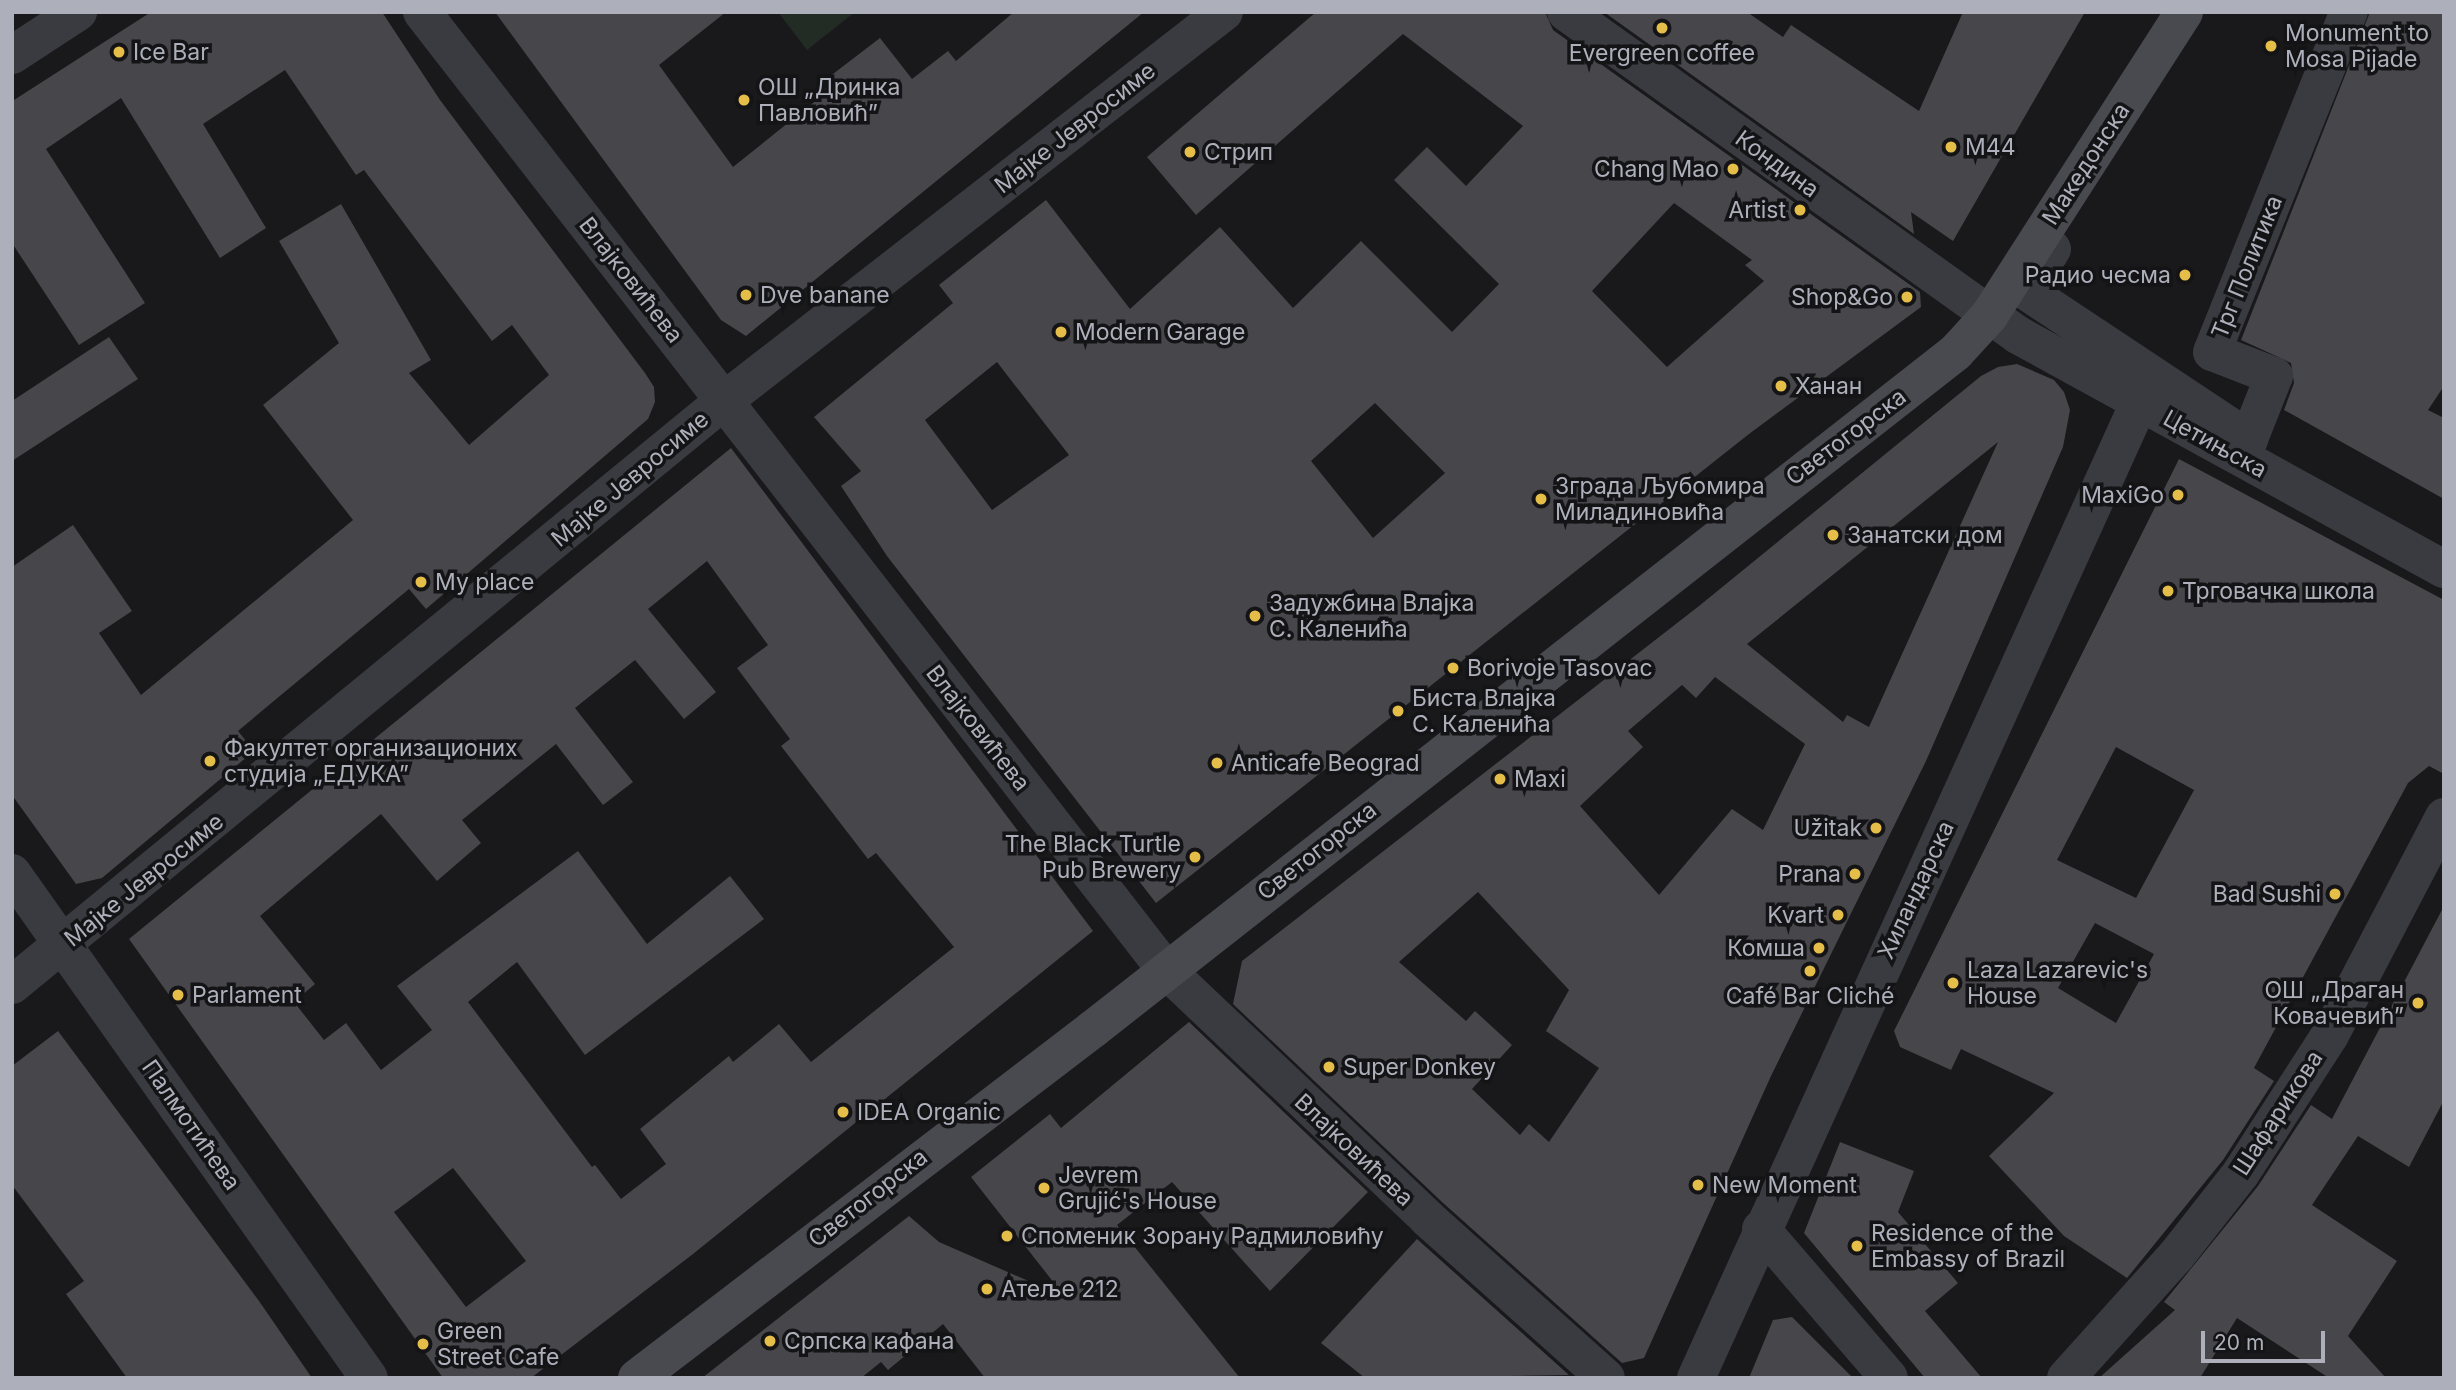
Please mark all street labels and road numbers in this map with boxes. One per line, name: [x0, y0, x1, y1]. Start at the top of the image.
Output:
street label: Мајке Јевросиме: [989, 57, 1161, 199]
street label: Македонска: [2036, 98, 2136, 230]
street label: Кондина: [1730, 124, 1824, 204]
street label: Трг Политика: [2206, 191, 2288, 343]
street label: Влајковићева: [573, 212, 689, 348]
street label: Светогорска: [1780, 383, 1912, 491]
street label: Цетињска: [2159, 404, 2271, 484]
street label: Мајке Јевросиме: [546, 405, 714, 553]
street label: Влајковићева: [920, 660, 1036, 796]
street label: Светогорска: [1252, 796, 1382, 906]
street label: Мајке Јевросиме: [59, 807, 229, 953]
street label: Хиландарска: [1872, 817, 1960, 963]
street label: Шафарикова: [2227, 1045, 2329, 1181]
street label: Палмотићева: [136, 1055, 246, 1195]
street label: Влајковићева: [1289, 1088, 1419, 1212]
street label: Светогорска: [803, 1143, 933, 1253]

